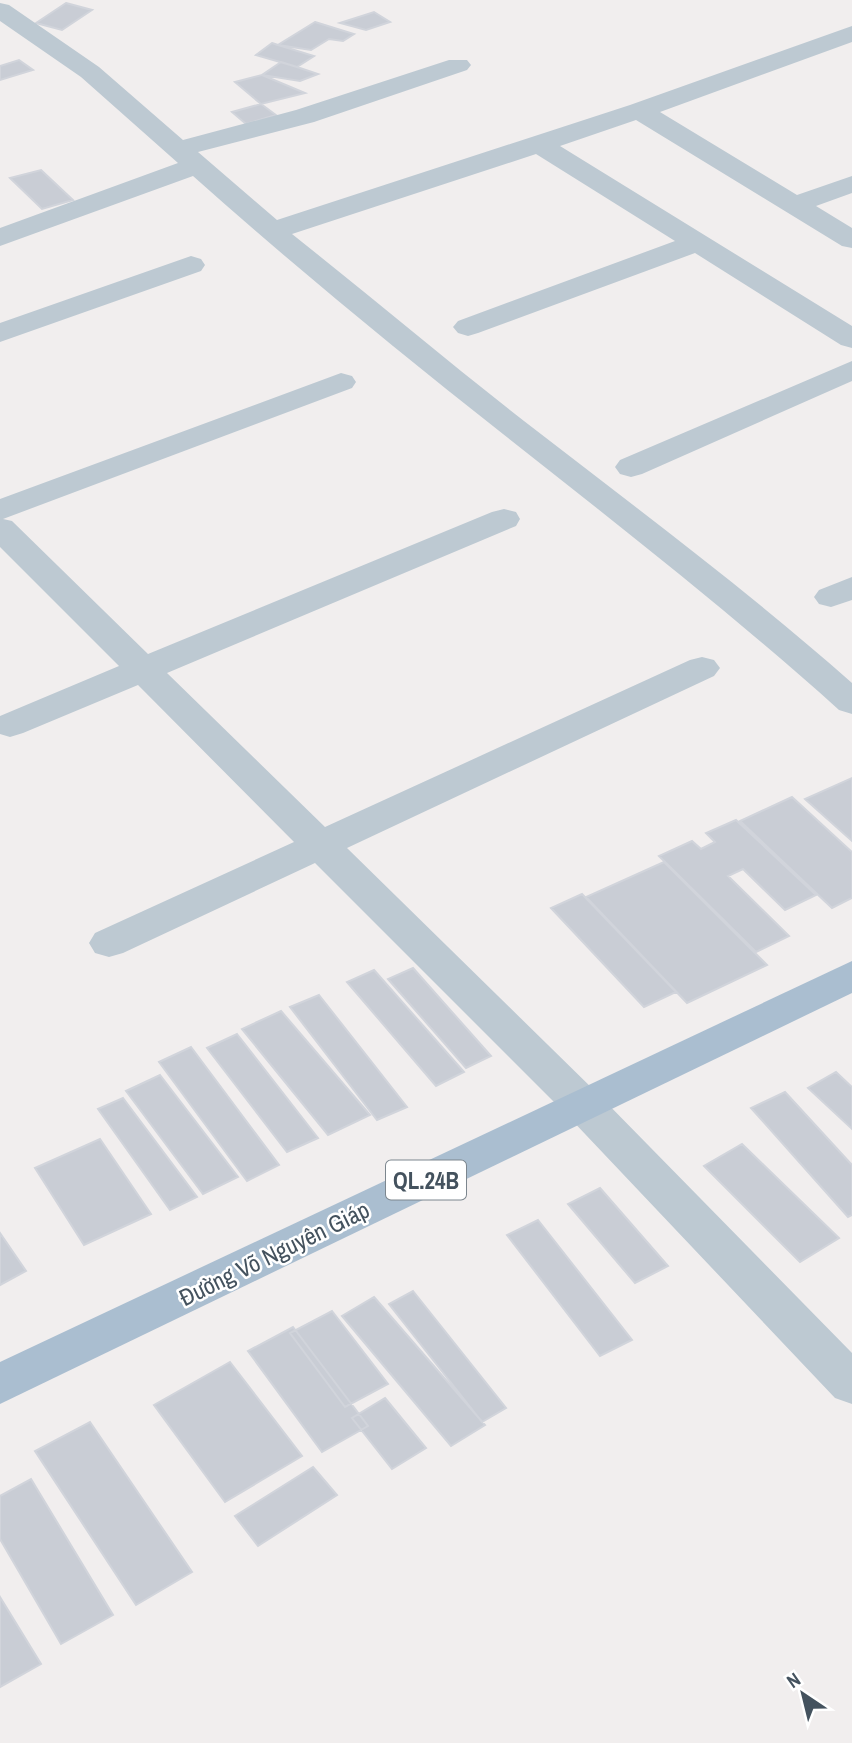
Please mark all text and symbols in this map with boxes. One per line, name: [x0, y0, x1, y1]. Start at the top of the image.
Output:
road number: QL.24B: [386, 1161, 466, 1200]
street label: Đường Võ Nguyên Giáp: [174, 1193, 374, 1313]
north arrow: [768, 1659, 838, 1729]
text: N: [781, 1666, 805, 1694]

